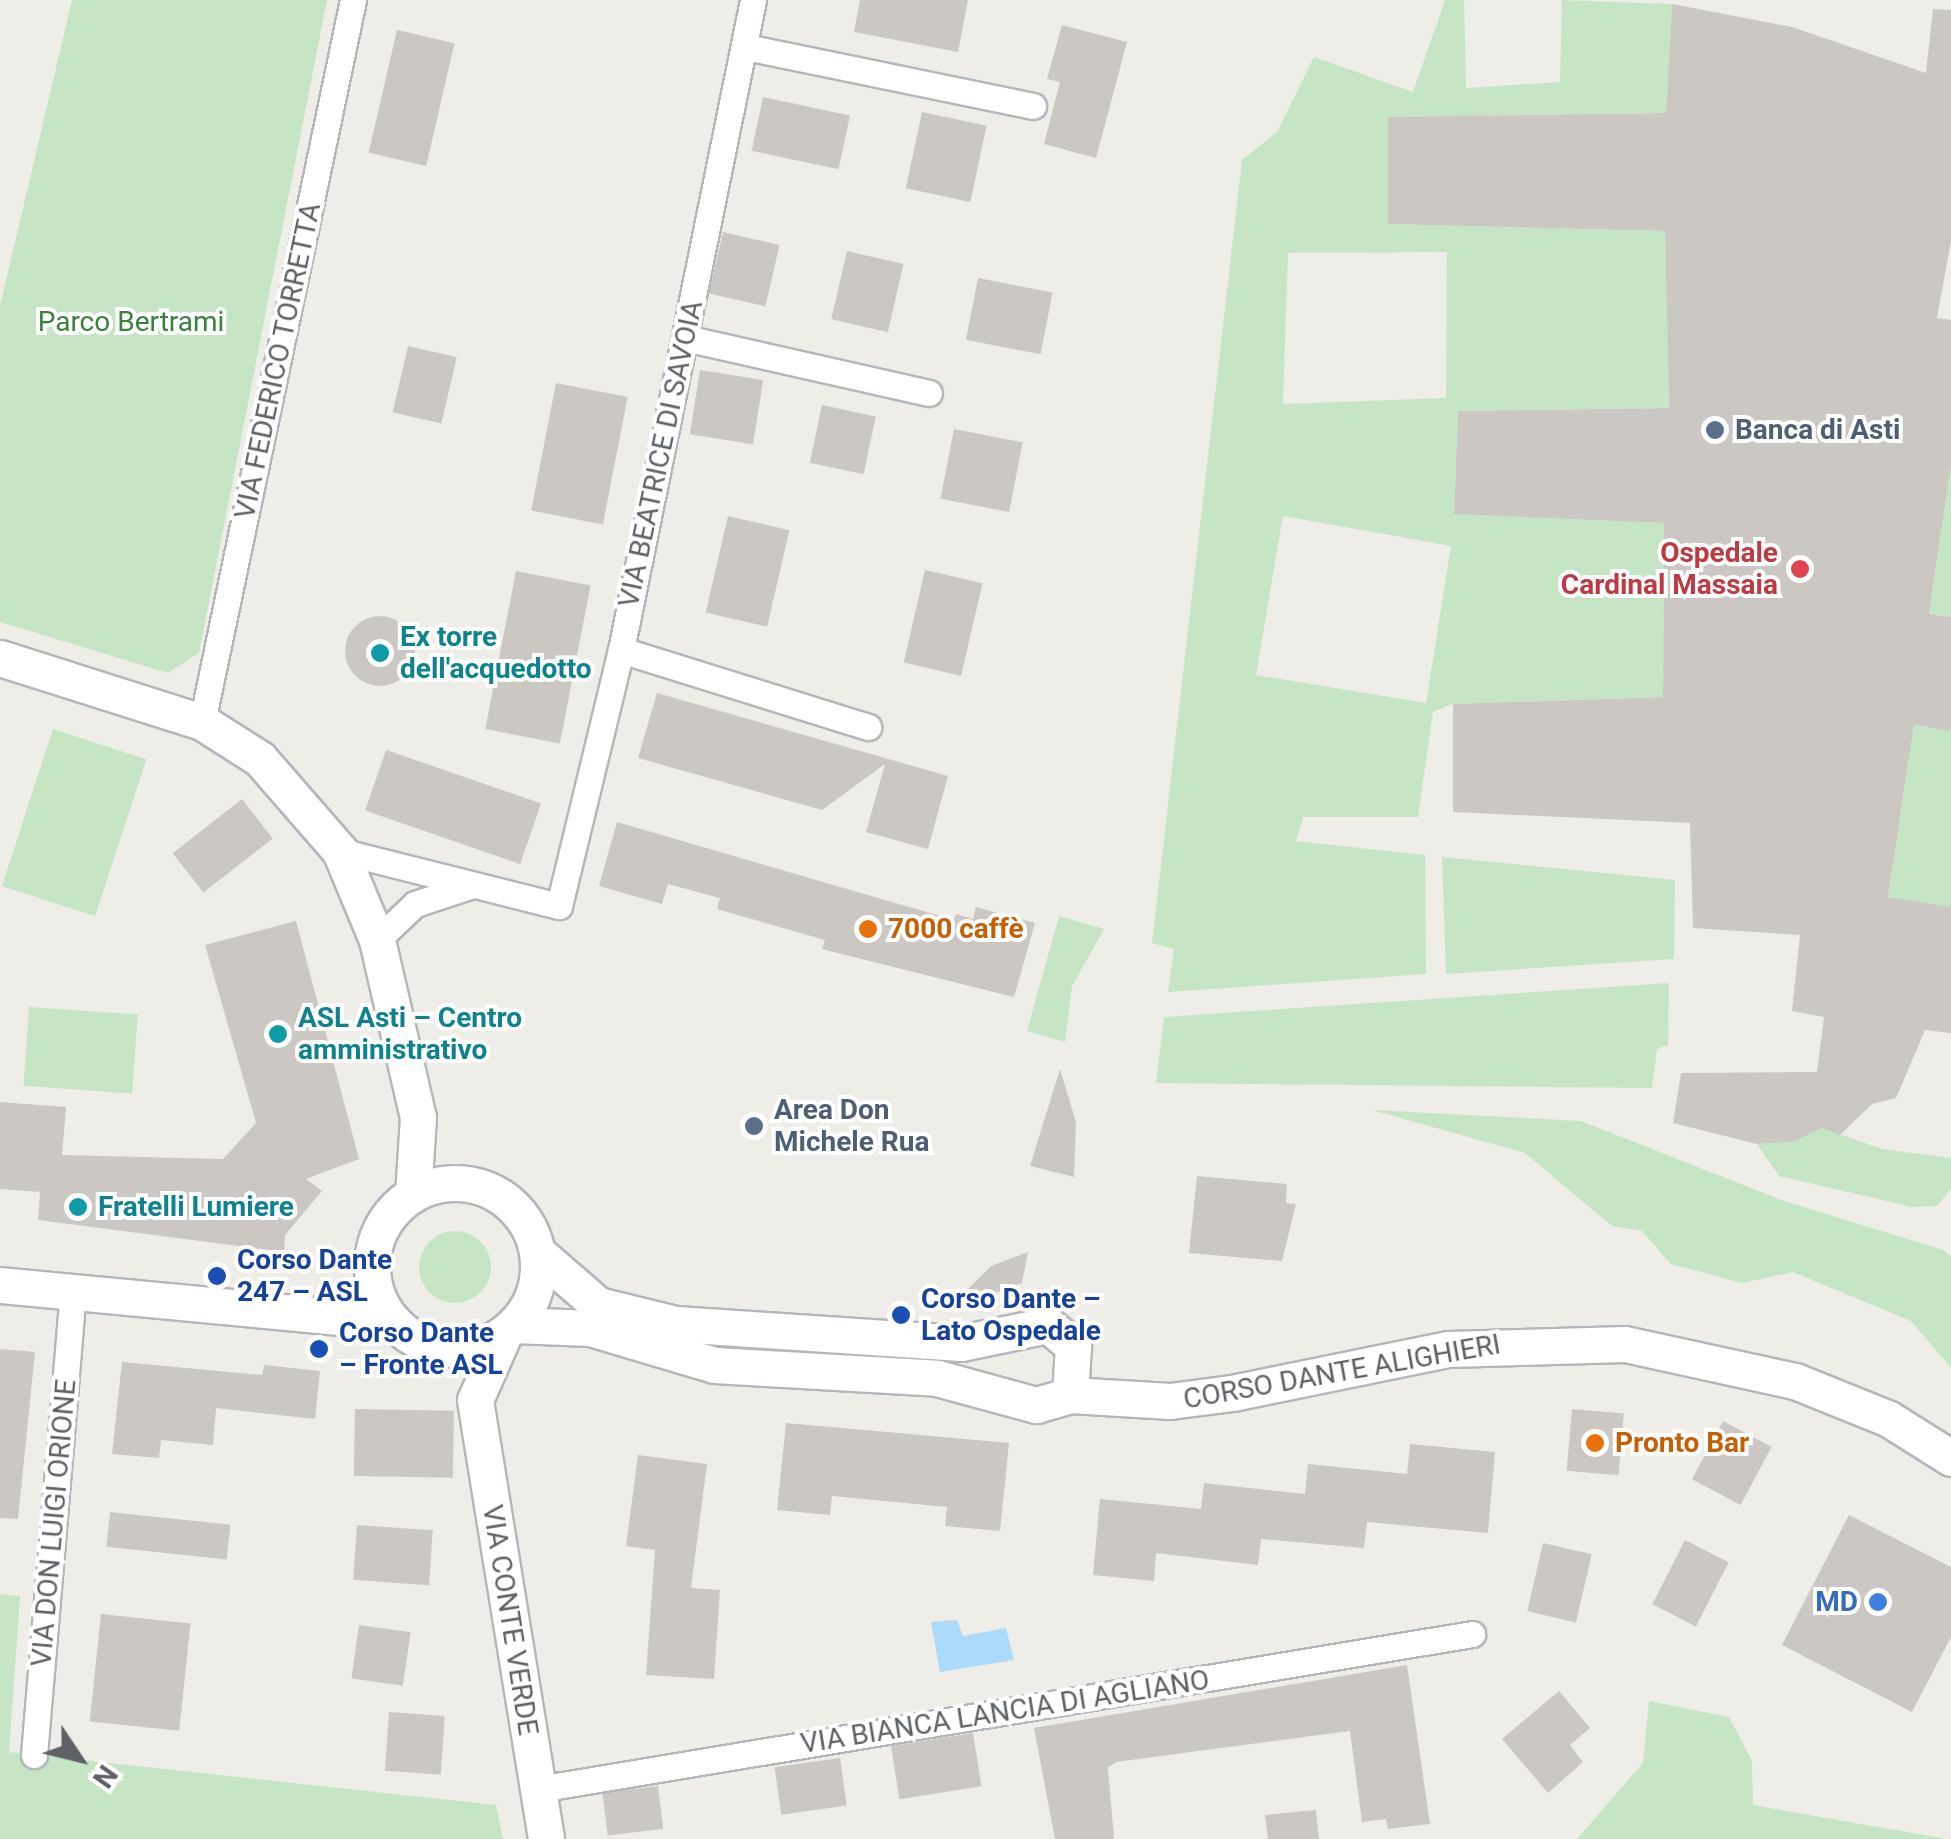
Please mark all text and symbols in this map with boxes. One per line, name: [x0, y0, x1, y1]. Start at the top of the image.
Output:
street label: VIA FEDERICO TORRETTA: [228, 200, 328, 522]
street label: VIA BEATRICE DI SAVOIA: [612, 297, 710, 611]
park label: Parco Bertrami: [38, 305, 224, 339]
place label: Banca di Asti: [1735, 413, 1900, 447]
marker: Banca di Asti: [1704, 419, 1726, 441]
place label: Ospedale Cardinal Massaia: [1561, 536, 1778, 602]
marker: Ospedale Cardinal Massaia: [1787, 556, 1813, 582]
place label: Ex torre dell'acquedotto: [400, 620, 592, 686]
marker: Ex torre dell'acquedotto: [369, 642, 391, 664]
place label: 7000 caffè: [888, 912, 1024, 946]
marker: 7000 caffè: [857, 918, 879, 940]
place label: ASL Asti – Centro amministrativo: [298, 1001, 522, 1067]
marker: ASL Asti – Centro amministrativo: [267, 1023, 289, 1045]
place label: Area Don Michele Rua: [774, 1093, 929, 1159]
marker: Area Don Michele Rua: [743, 1115, 765, 1137]
place label: Fratelli Lumiere: [98, 1190, 294, 1224]
marker: Fratelli Lumiere: [67, 1196, 89, 1218]
place label: Corso Dante 247 – ASL: [237, 1243, 392, 1309]
marker: Corso Dante 247 – ASL: [206, 1265, 228, 1287]
place label: Corso Dante – Lato Ospedale: [921, 1282, 1101, 1348]
marker: Corso Dante – Lato Ospedale: [890, 1304, 912, 1326]
place label: Corso Dante – Fronte ASL: [339, 1316, 503, 1382]
street label: CORSO DANTE ALIGHIERI: [1181, 1328, 1503, 1416]
marker: Corso Dante – Fronte ASL: [308, 1338, 330, 1360]
street label: VIA DON LUIGI ORIONE: [25, 1378, 83, 1668]
place label: Pronto Bar: [1615, 1426, 1749, 1460]
marker: Pronto Bar: [1584, 1432, 1606, 1454]
street label: VIA CONTE VERDE: [475, 1502, 545, 1738]
place label: MD: [1815, 1585, 1858, 1619]
marker: MD: [1867, 1591, 1889, 1613]
street label: VIA BIANCA LANCIA DI AGLIANO: [798, 1663, 1212, 1761]
north arrow: [30, 1709, 130, 1809]
text: N: [86, 1759, 124, 1794]

